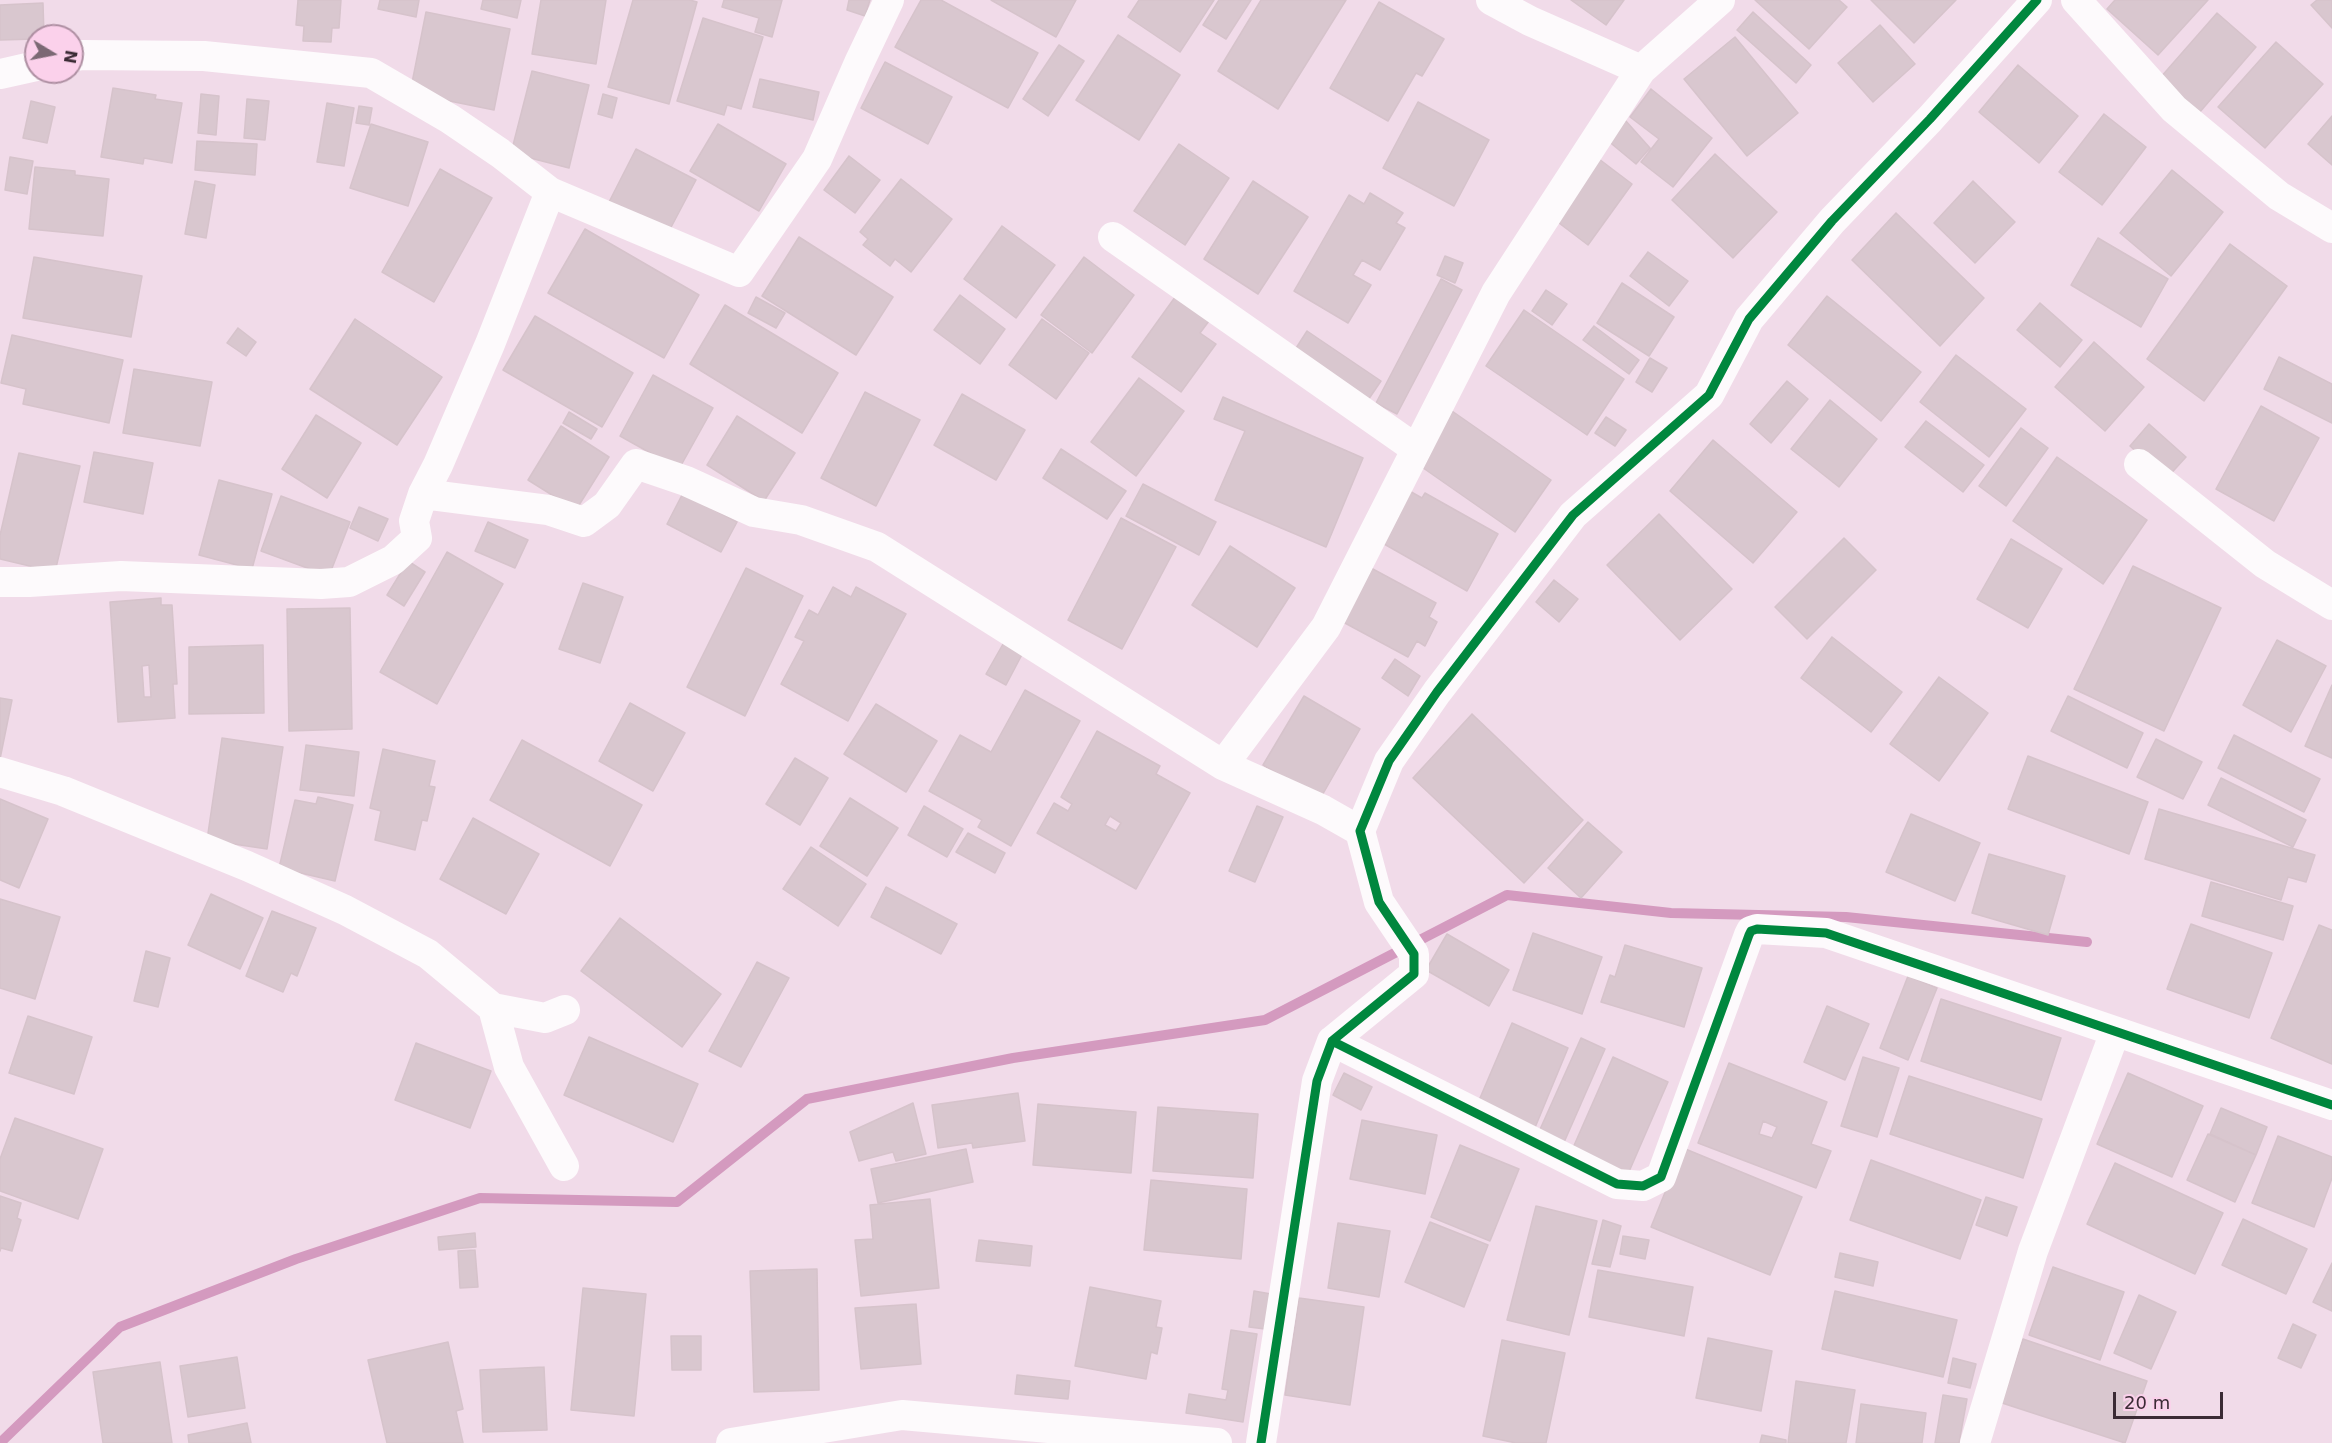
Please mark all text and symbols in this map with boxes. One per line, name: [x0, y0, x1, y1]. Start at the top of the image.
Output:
north arrow: [24, 24, 84, 84]
text: N: [60, 49, 81, 65]
scale bar: [2116, 1380, 2226, 1418]
text: 20 m: [2124, 1392, 2170, 1413]

